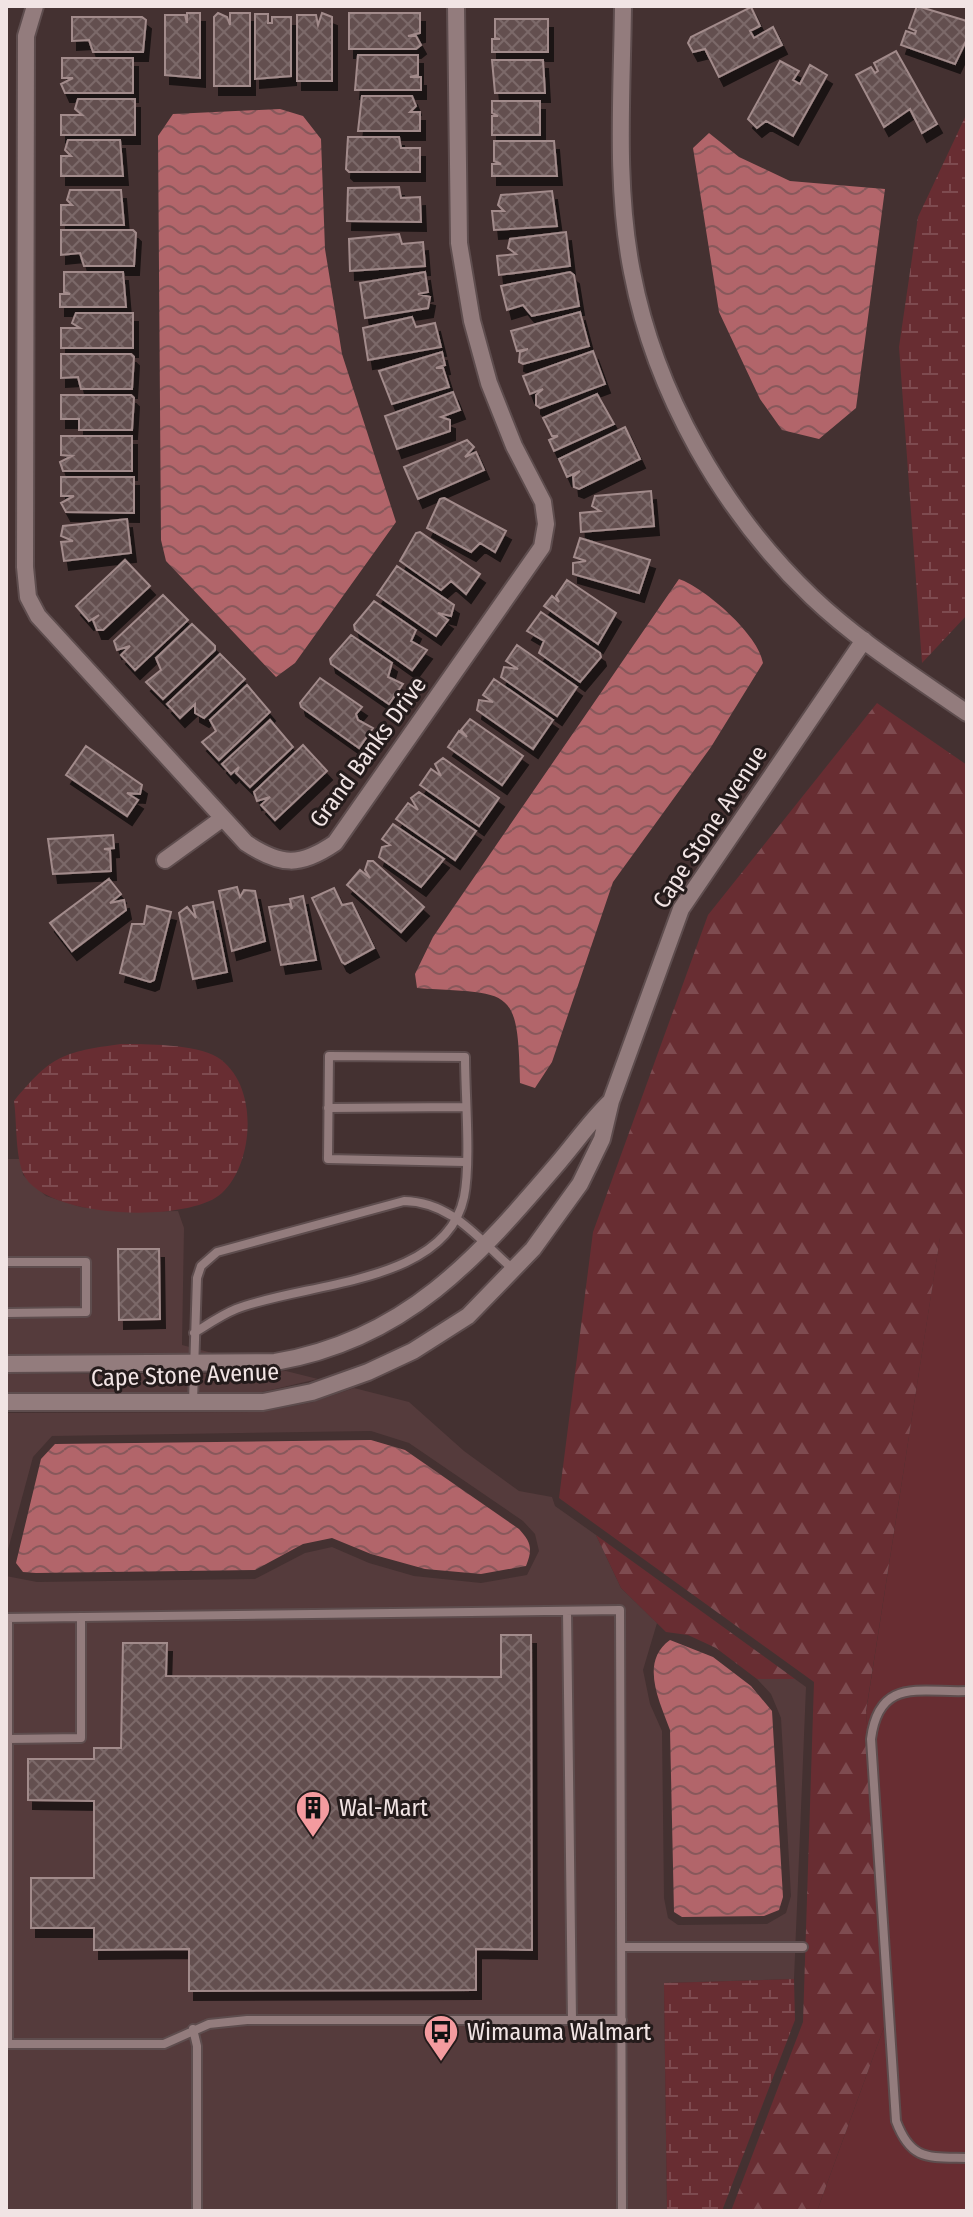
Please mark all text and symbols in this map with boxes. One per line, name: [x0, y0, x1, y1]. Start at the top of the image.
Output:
street label: Grand Banks Drive: [304, 671, 432, 833]
street label: Cape Stone Avenue: [647, 740, 773, 914]
street label: Cape Stone Avenue: [90, 1358, 280, 1392]
building icon: Wal-Mart: [294, 1789, 332, 1839]
place label: Wal-Mart: [339, 1794, 428, 1822]
bus stop icon: Wimauma Walmart: [422, 2013, 460, 2063]
place label: Wimauma Walmart: [467, 2018, 651, 2046]

